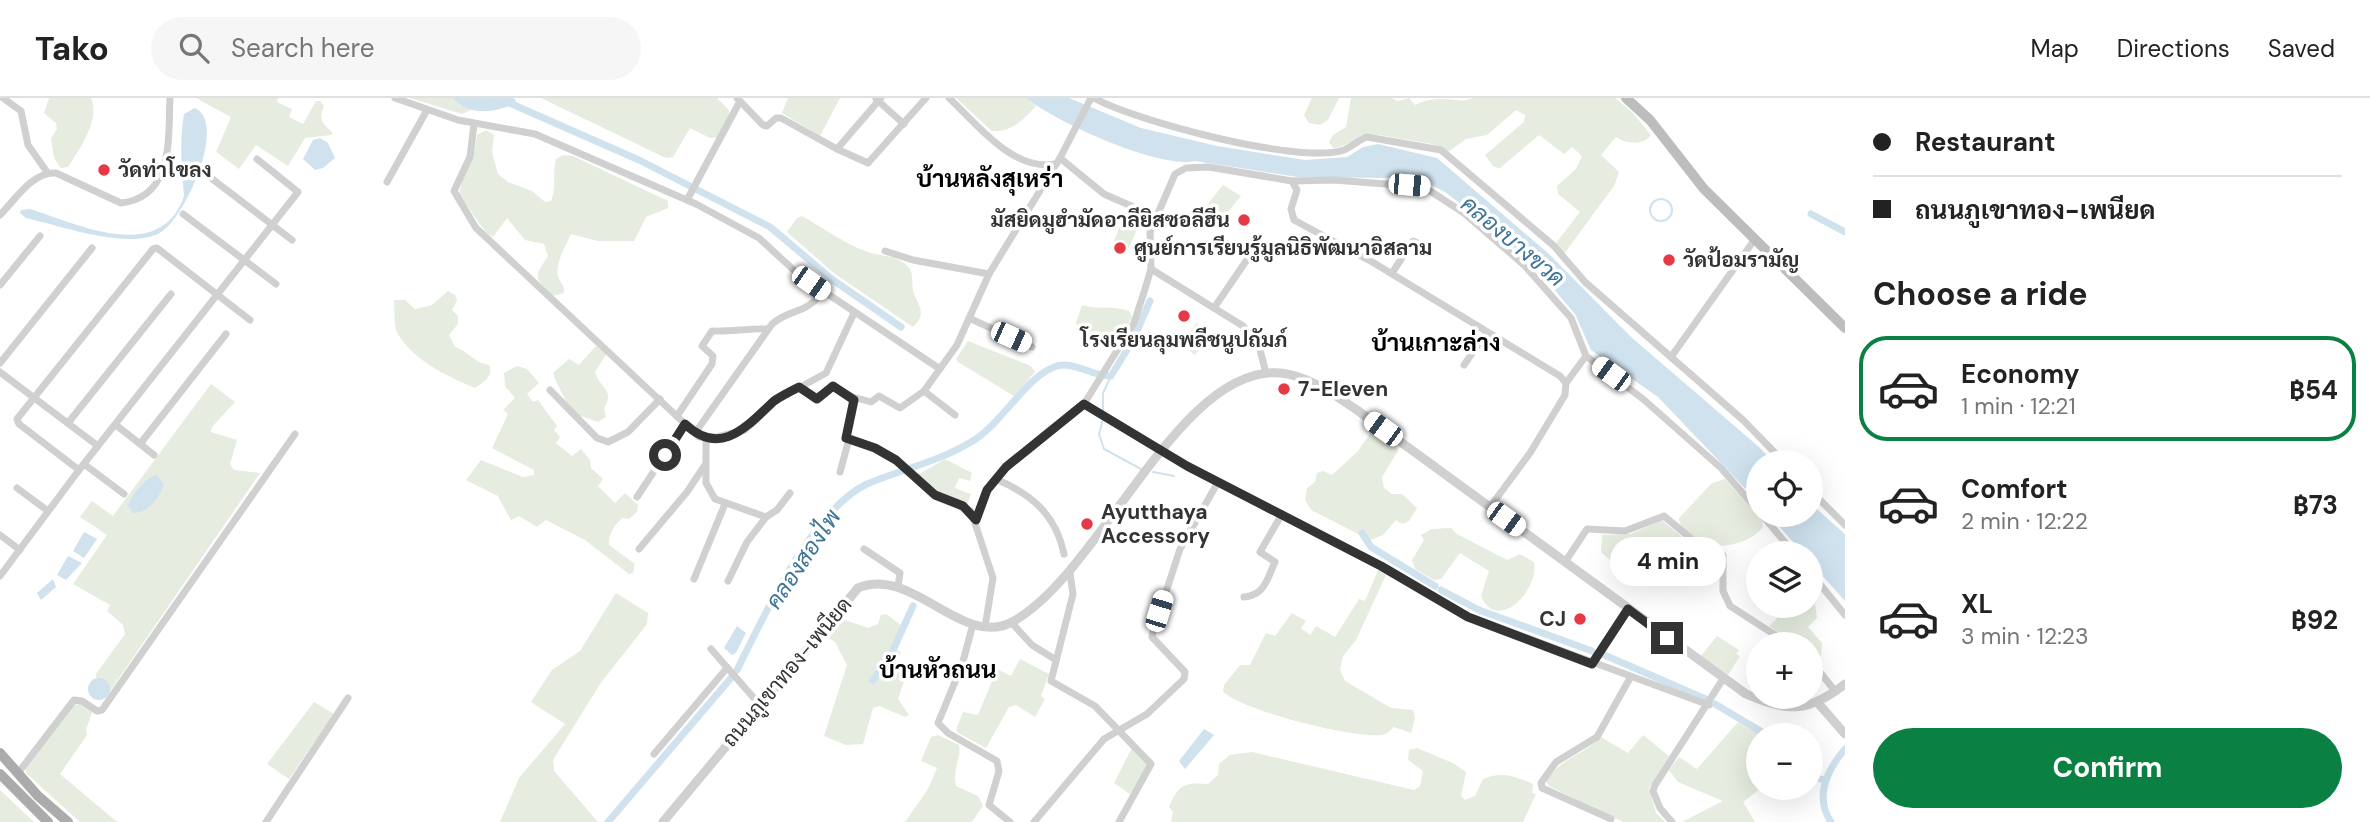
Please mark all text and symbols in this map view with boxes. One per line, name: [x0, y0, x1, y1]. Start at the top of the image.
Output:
search box: [151, 17, 641, 80]
text: Tako: [35, 27, 109, 70]
icon: search: [175, 29, 213, 67]
text: Search here: [231, 31, 374, 65]
text: Map: [2031, 33, 2079, 64]
text: Directions: [2117, 33, 2230, 64]
text: Saved: [2268, 33, 2335, 64]
text: Restaurant: [1915, 125, 2055, 159]
place label: วัดท่าโขลง: [118, 156, 212, 184]
marker: วัดท่าโขลง: [96, 162, 112, 178]
district label: บ้านหลังสุเหร่า: [917, 163, 1063, 196]
car: [1388, 173, 1431, 197]
water label: คลองบางขวด: [1455, 189, 1571, 293]
text: ถนนภูเขาทอง-เพนียด: [1915, 193, 2155, 227]
place label: มัสยิดมูฮำมัดอาลียิสซอลีฮีน: [991, 206, 1230, 234]
marker: มัสยิดมูฮำมัดอาลียิสซอลีฮีน: [1236, 212, 1252, 228]
place label: ศูนย์การเรียนรู้มูลนิธิพัฒนาอิสลาม: [1134, 234, 1432, 262]
marker: ศูนย์การเรียนรู้มูลนิธิพัฒนาอิสลาม: [1112, 240, 1128, 256]
place label: วัดป้อมรามัญ: [1683, 246, 1799, 274]
marker: วัดป้อมรามัญ: [1661, 252, 1677, 268]
car: [788, 262, 835, 304]
text: Choose a ride: [1873, 273, 2088, 315]
marker: โรงเรียนลุมพลีชนูปถัมภ์: [1176, 308, 1192, 324]
car: [988, 319, 1035, 355]
place label: โรงเรียนลุมพลีชนูปถัมภ์: [1079, 326, 1288, 355]
district label: บ้านเกาะล่าง: [1371, 327, 1501, 358]
car: [1588, 353, 1635, 395]
icon: car: [1877, 357, 1940, 420]
text: Economy: [1961, 357, 2079, 391]
text: ฿54: [2289, 373, 2338, 407]
place label: 7-Eleven: [1298, 375, 1388, 403]
marker: 7-Eleven: [1276, 381, 1292, 397]
text: 1 min · 12:21: [1961, 391, 2076, 421]
car: [1360, 408, 1407, 450]
route start: [649, 439, 681, 471]
map controls: [1746, 450, 1823, 800]
button: locate: [1746, 450, 1823, 527]
icon: car: [1877, 472, 1940, 535]
text: Comfort: [1961, 472, 2067, 506]
text: ฿73: [2293, 488, 2338, 522]
place label: Ayutthaya Accessory: [1101, 498, 1210, 550]
car: [1483, 498, 1530, 540]
water label: คลองสองไพ: [758, 502, 848, 615]
text: 2 min · 12:22: [1961, 506, 2088, 536]
marker: Ayutthaya Accessory: [1079, 516, 1095, 532]
callout: 4 min: [1609, 536, 1725, 586]
button: layers: [1746, 541, 1823, 618]
text: 4 min: [1637, 546, 1699, 576]
icon: car: [1877, 587, 1940, 650]
text: XL: [1961, 587, 1993, 621]
car: [1143, 588, 1176, 634]
street label: ถนนภูเขาทอง-เพนียด: [716, 591, 859, 753]
text: ฿92: [2291, 603, 2338, 637]
place label: CJ: [1539, 605, 1566, 633]
marker: CJ: [1572, 611, 1588, 627]
text: 3 min · 12:23: [1961, 621, 2089, 651]
route end: [1651, 622, 1683, 654]
button: +: [1746, 632, 1823, 709]
district label: บ้านหัวถนน: [879, 654, 997, 685]
button: −: [1746, 723, 1823, 800]
button: Confirm: [1873, 728, 2342, 808]

